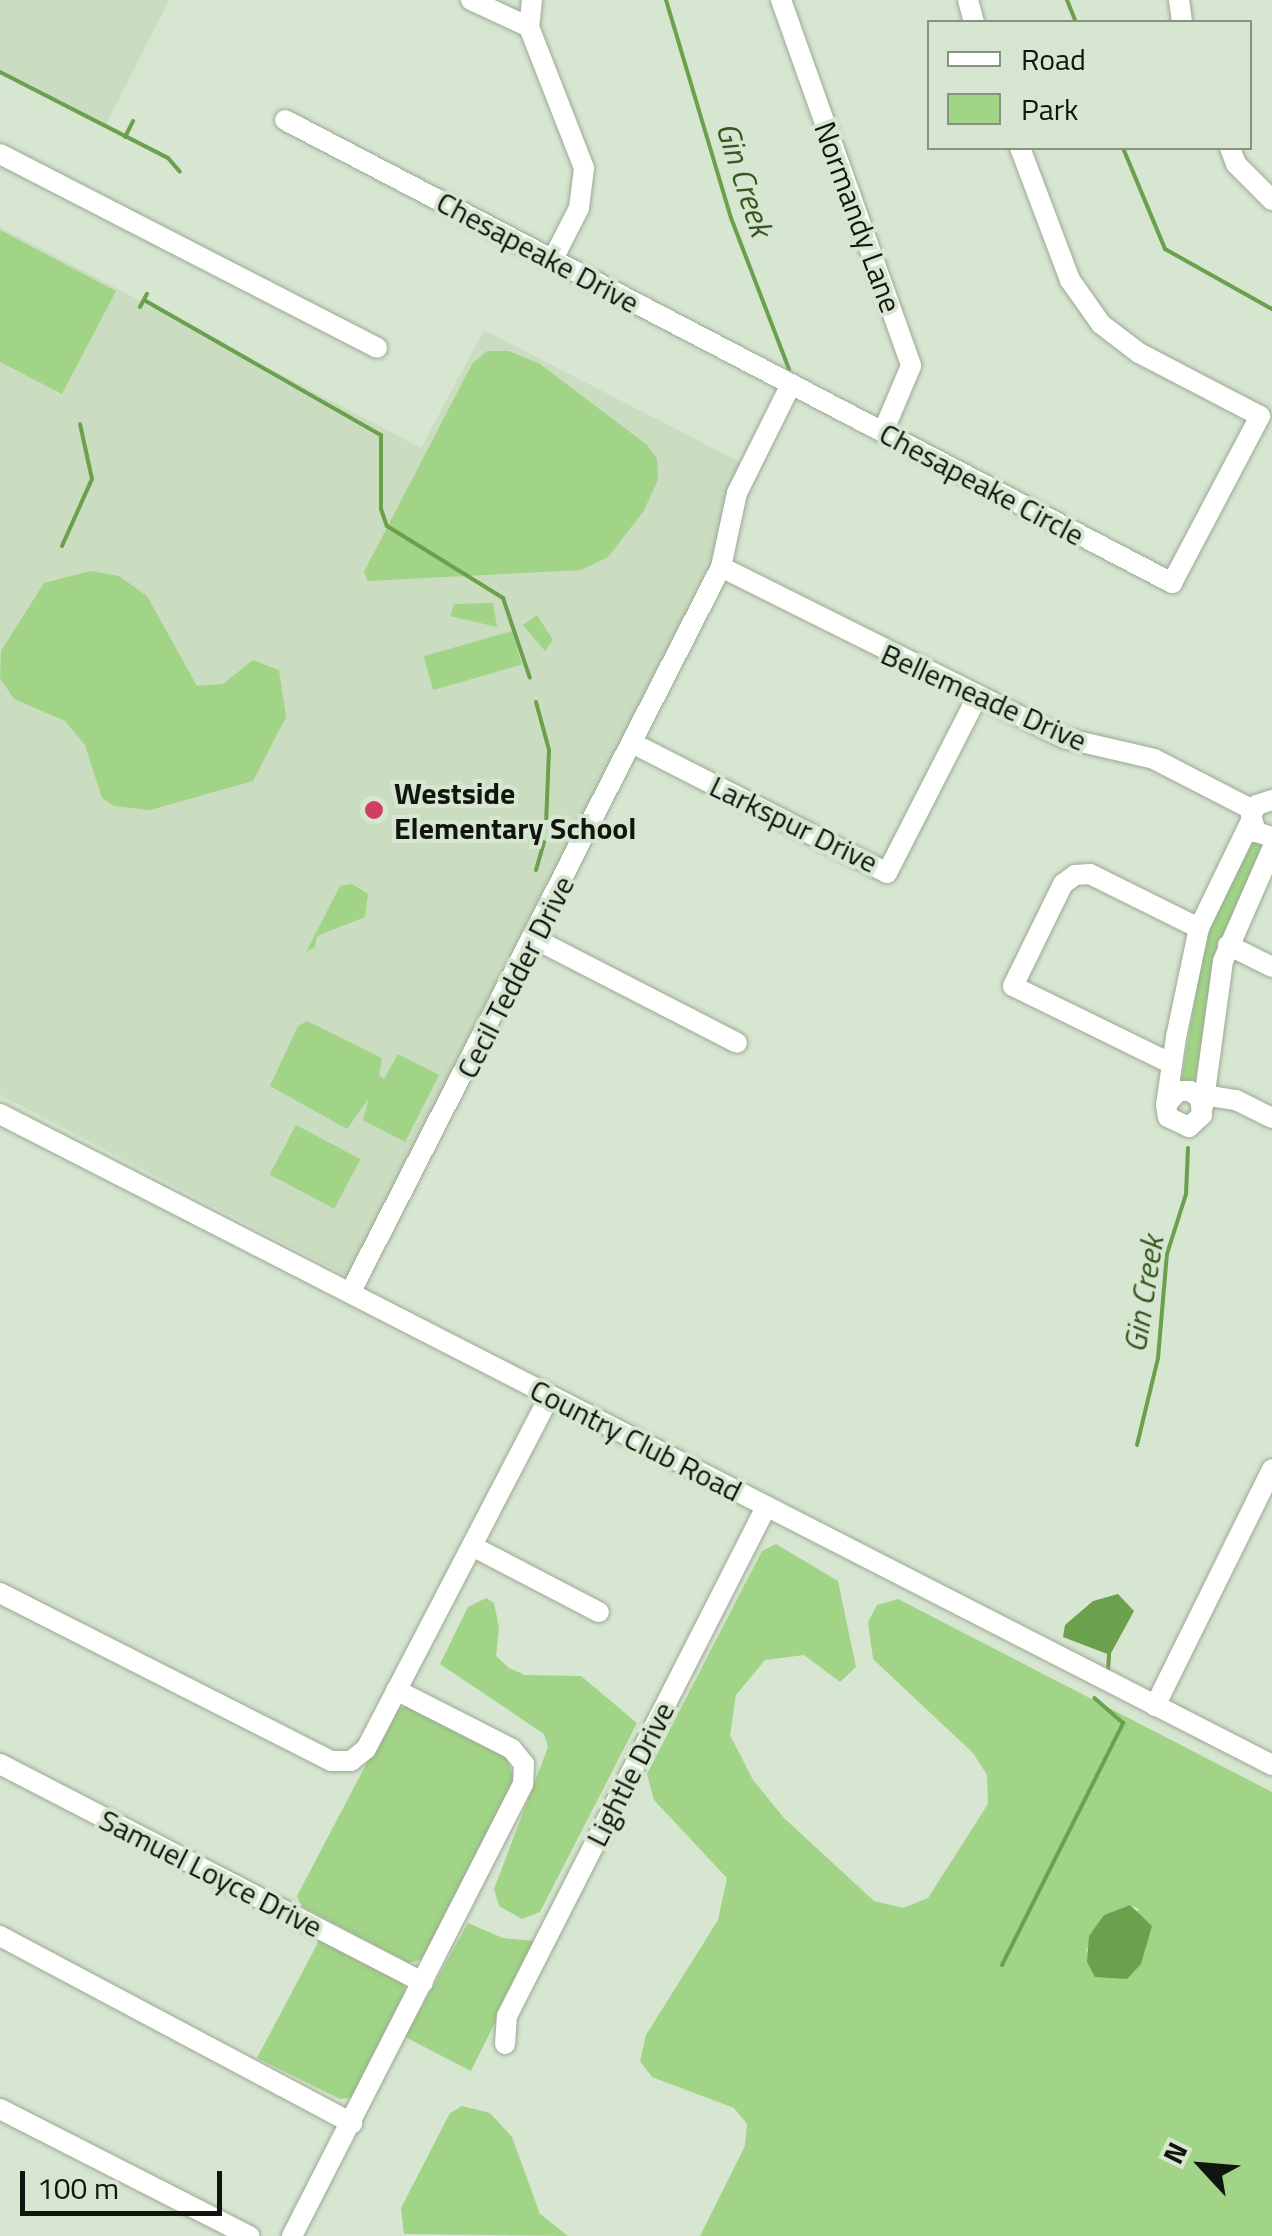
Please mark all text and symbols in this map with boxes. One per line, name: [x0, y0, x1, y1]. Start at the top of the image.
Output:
legend: [927, 20, 1252, 150]
text: Road: [1021, 36, 1086, 82]
text: Park: [1021, 86, 1078, 132]
water label: Gin Creek: [709, 117, 781, 241]
street label: Normandy Lane: [807, 117, 909, 317]
street label: Chesapeake Drive: [431, 184, 645, 320]
street label: Chesapeake Circle: [874, 415, 1090, 553]
street label: Bellemeade Drive: [876, 636, 1092, 758]
street label: Larkspur Drive: [704, 768, 884, 880]
place label: Westside Elementary School: [394, 775, 636, 846]
marker: Westside Elementary School: [363, 799, 385, 821]
street label: Cecil Tedder Drive: [449, 870, 581, 1084]
water label: Gin Creek: [1115, 1233, 1171, 1355]
street label: Country Club Road: [524, 1371, 748, 1509]
street label: Lightle Drive: [578, 1696, 682, 1852]
street label: Samuel Loyce Drive: [94, 1801, 328, 1945]
north arrow: [1152, 2116, 1252, 2216]
text: N: [1151, 2134, 1198, 2171]
scale bar: [25, 2151, 228, 2213]
text: 100 m: [37, 2165, 119, 2211]

